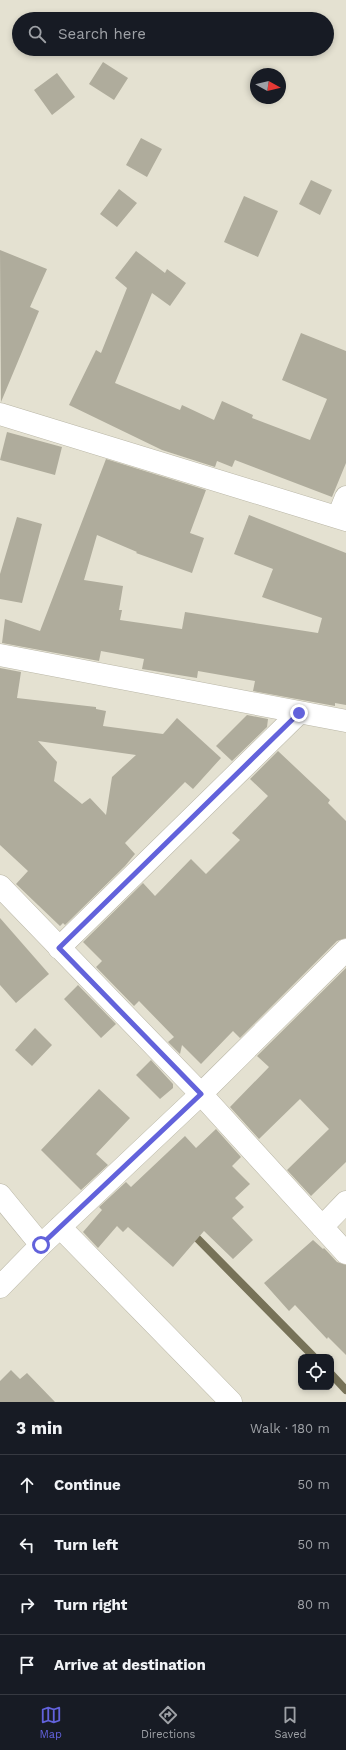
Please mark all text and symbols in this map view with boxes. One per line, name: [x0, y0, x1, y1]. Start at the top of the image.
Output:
search box: [12, 12, 334, 56]
icon: search: [26, 23, 48, 45]
text: Search here: [58, 25, 146, 43]
north arrow: [250, 68, 286, 104]
route end: [290, 704, 308, 722]
route start: [32, 1236, 50, 1254]
map controls: [298, 1354, 334, 1390]
button: locate: [298, 1354, 334, 1390]
text: 3 min: [16, 1418, 62, 1438]
text: Walk · 180 m: [250, 1421, 330, 1436]
icon: ahead: [16, 1474, 38, 1496]
text: Continue: [54, 1476, 121, 1494]
text: 50 m: [298, 1477, 330, 1492]
icon: left: [16, 1534, 38, 1556]
text: Turn left: [54, 1536, 118, 1554]
text: 50 m: [298, 1537, 330, 1552]
icon: right: [16, 1594, 38, 1616]
text: Turn right: [54, 1596, 127, 1614]
text: 80 m: [297, 1597, 330, 1612]
icon: arrive: [16, 1654, 38, 1676]
text: Arrive at destination: [54, 1656, 206, 1674]
tab: Map: [40, 1704, 62, 1741]
tab: Directions: [141, 1704, 195, 1741]
tab: Saved: [274, 1704, 306, 1741]

